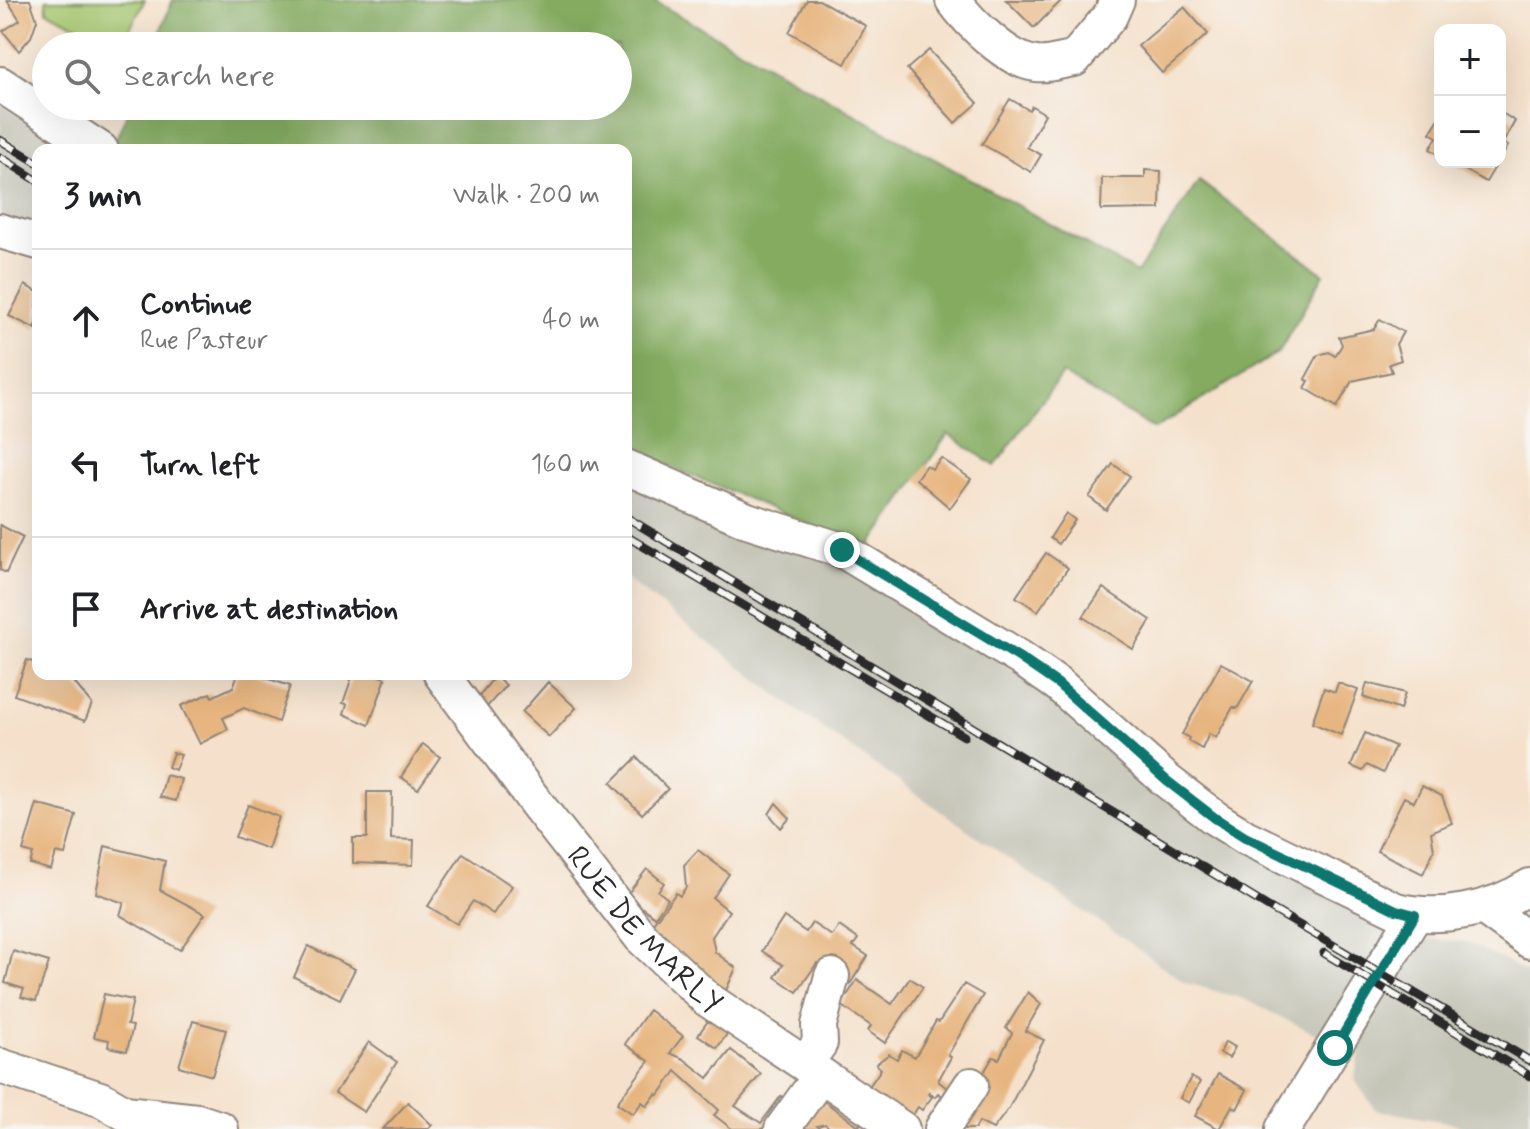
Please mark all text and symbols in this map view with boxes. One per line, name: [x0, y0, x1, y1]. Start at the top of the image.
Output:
map controls: [1434, 24, 1506, 168]
button: +: [1434, 24, 1506, 96]
search box: [32, 32, 632, 120]
icon: search: [60, 54, 104, 98]
text: Search here: [124, 57, 275, 96]
button: −: [1434, 96, 1506, 168]
text: 3 min: [64, 174, 142, 219]
text: Walk · 200 m: [453, 179, 600, 213]
text: Continue: [140, 285, 252, 324]
icon: ahead: [64, 299, 108, 343]
text: 40 m: [542, 304, 600, 338]
text: Rue Pasteur: [140, 324, 268, 358]
icon: left: [64, 443, 108, 487]
text: Turn left: [140, 446, 260, 485]
text: 160 m: [531, 448, 600, 482]
route end: [824, 532, 860, 568]
icon: arrive: [64, 587, 108, 631]
text: Arrive at destination: [140, 590, 398, 629]
street label: RUE DE MARLY: [558, 838, 730, 1023]
route start: [1317, 1030, 1353, 1066]

